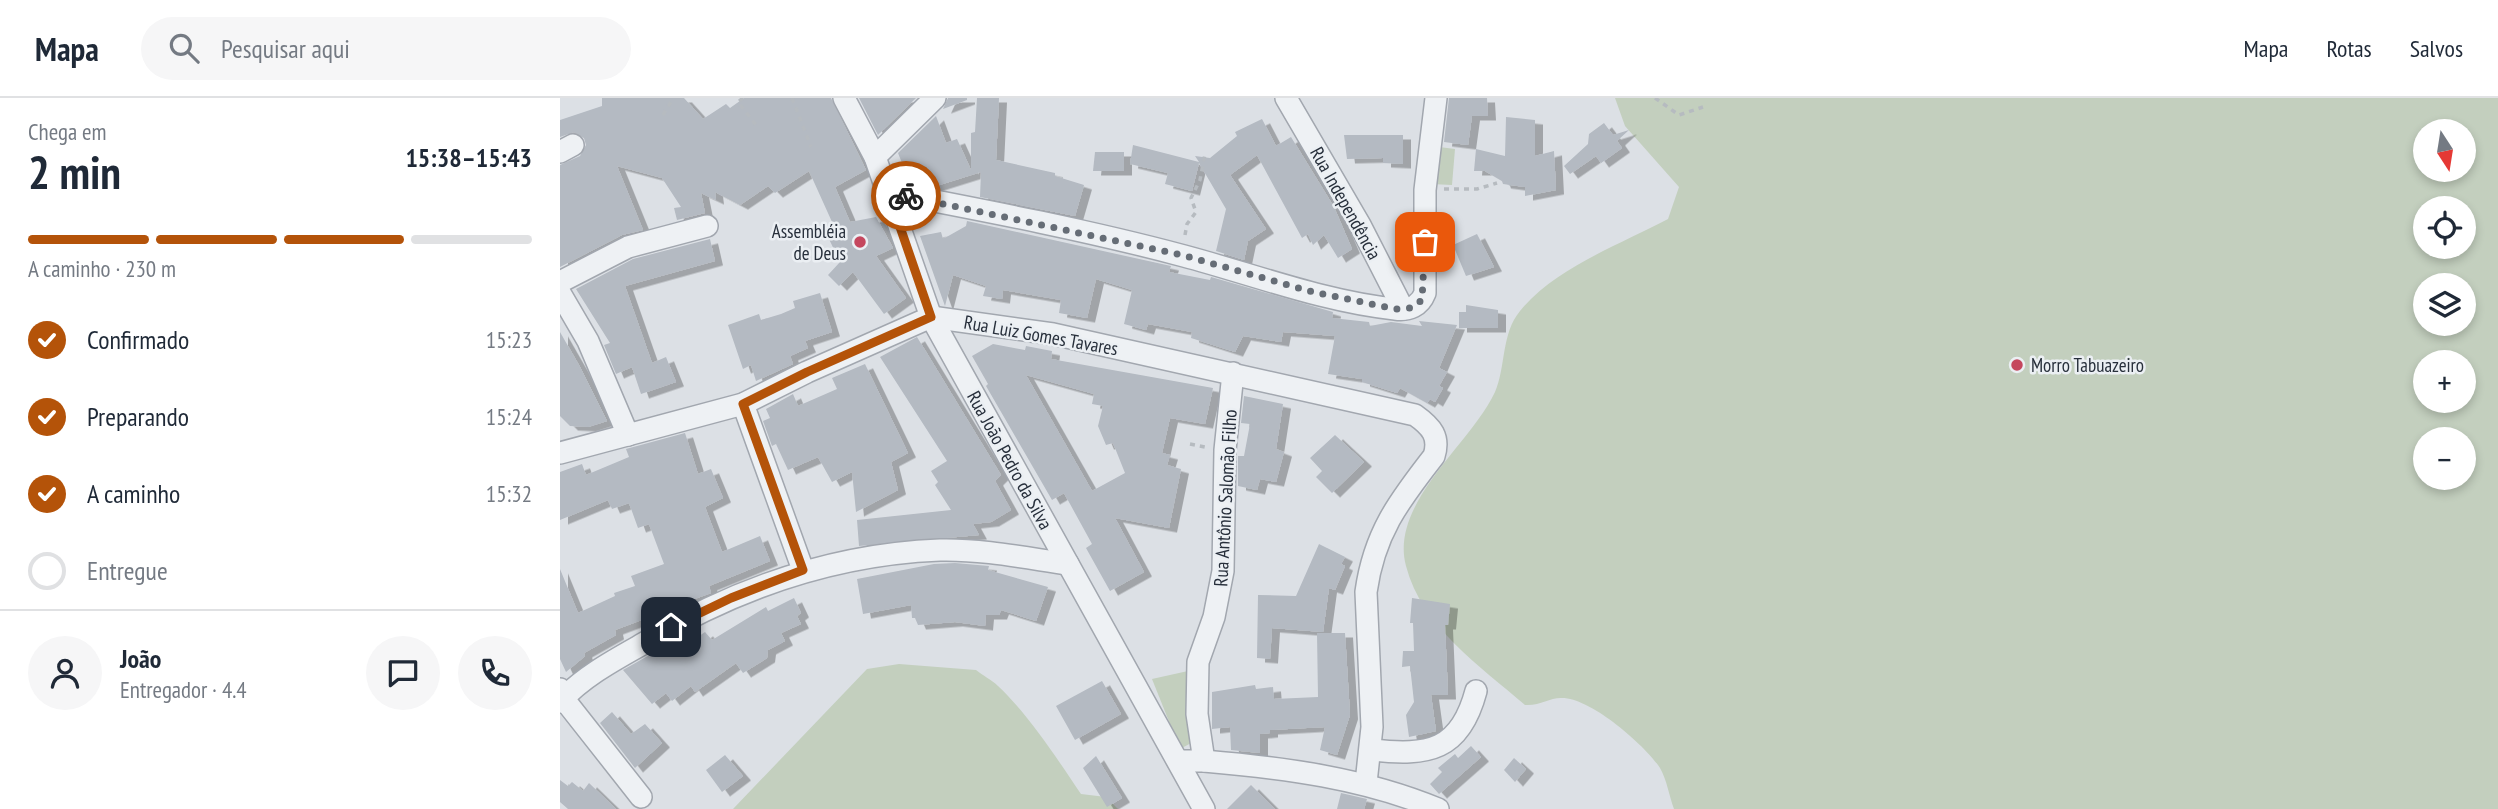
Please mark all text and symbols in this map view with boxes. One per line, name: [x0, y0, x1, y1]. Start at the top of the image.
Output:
search box: [141, 17, 631, 80]
text: Mapa: [35, 27, 99, 70]
icon: search: [165, 29, 203, 67]
text: Pesquisar aqui: [221, 32, 350, 65]
text: Mapa: [2244, 33, 2288, 64]
text: Rotas: [2326, 33, 2372, 64]
text: Salvos: [2410, 33, 2463, 64]
text: Chega em: [28, 117, 106, 146]
north arrow: [2413, 119, 2476, 182]
map controls: [2413, 119, 2476, 490]
text: 15:38–15:43: [405, 141, 532, 174]
text: 2 min: [28, 142, 121, 202]
street label: Rua Independência: [1305, 142, 1387, 264]
courier: [871, 161, 941, 231]
icon: bike: [887, 177, 925, 215]
button: locate: [2413, 196, 2476, 259]
pin: [1395, 212, 1455, 272]
place label: Assembléia de Deus: [772, 219, 846, 265]
icon: bag: [1406, 223, 1444, 261]
marker: Assembléia de Deus: [852, 234, 868, 250]
text: A caminho · 230 m: [28, 254, 176, 283]
button: layers: [2413, 273, 2476, 336]
street label: Rua Luiz Gomes Tavares: [962, 310, 1120, 360]
icon: check: [28, 321, 66, 359]
text: Confirmado: [87, 323, 189, 356]
text: 15:23: [486, 325, 532, 354]
button: +: [2413, 350, 2476, 413]
place label: Morro Tabuazeiro: [2031, 353, 2144, 377]
marker: Morro Tabuazeiro: [2009, 357, 2025, 373]
street label: Rua João Pedro da Silva: [962, 387, 1058, 533]
icon: check: [28, 398, 66, 436]
text: Preparando: [87, 400, 189, 433]
text: 15:24: [486, 402, 532, 431]
street label: Rua Antônio Salomão Filho: [1208, 409, 1242, 587]
button: −: [2413, 427, 2476, 490]
icon: check: [28, 475, 66, 513]
text: A caminho: [87, 477, 180, 510]
text: 15:32: [486, 479, 532, 508]
text: Entregue: [87, 554, 168, 587]
pin: [641, 597, 701, 657]
icon: home: [652, 608, 690, 646]
button: person: [28, 636, 102, 710]
button: chat: [366, 636, 440, 710]
button: phone: [458, 636, 532, 710]
text: João: [120, 642, 161, 675]
text: Entregador · 4.4: [120, 675, 247, 704]

